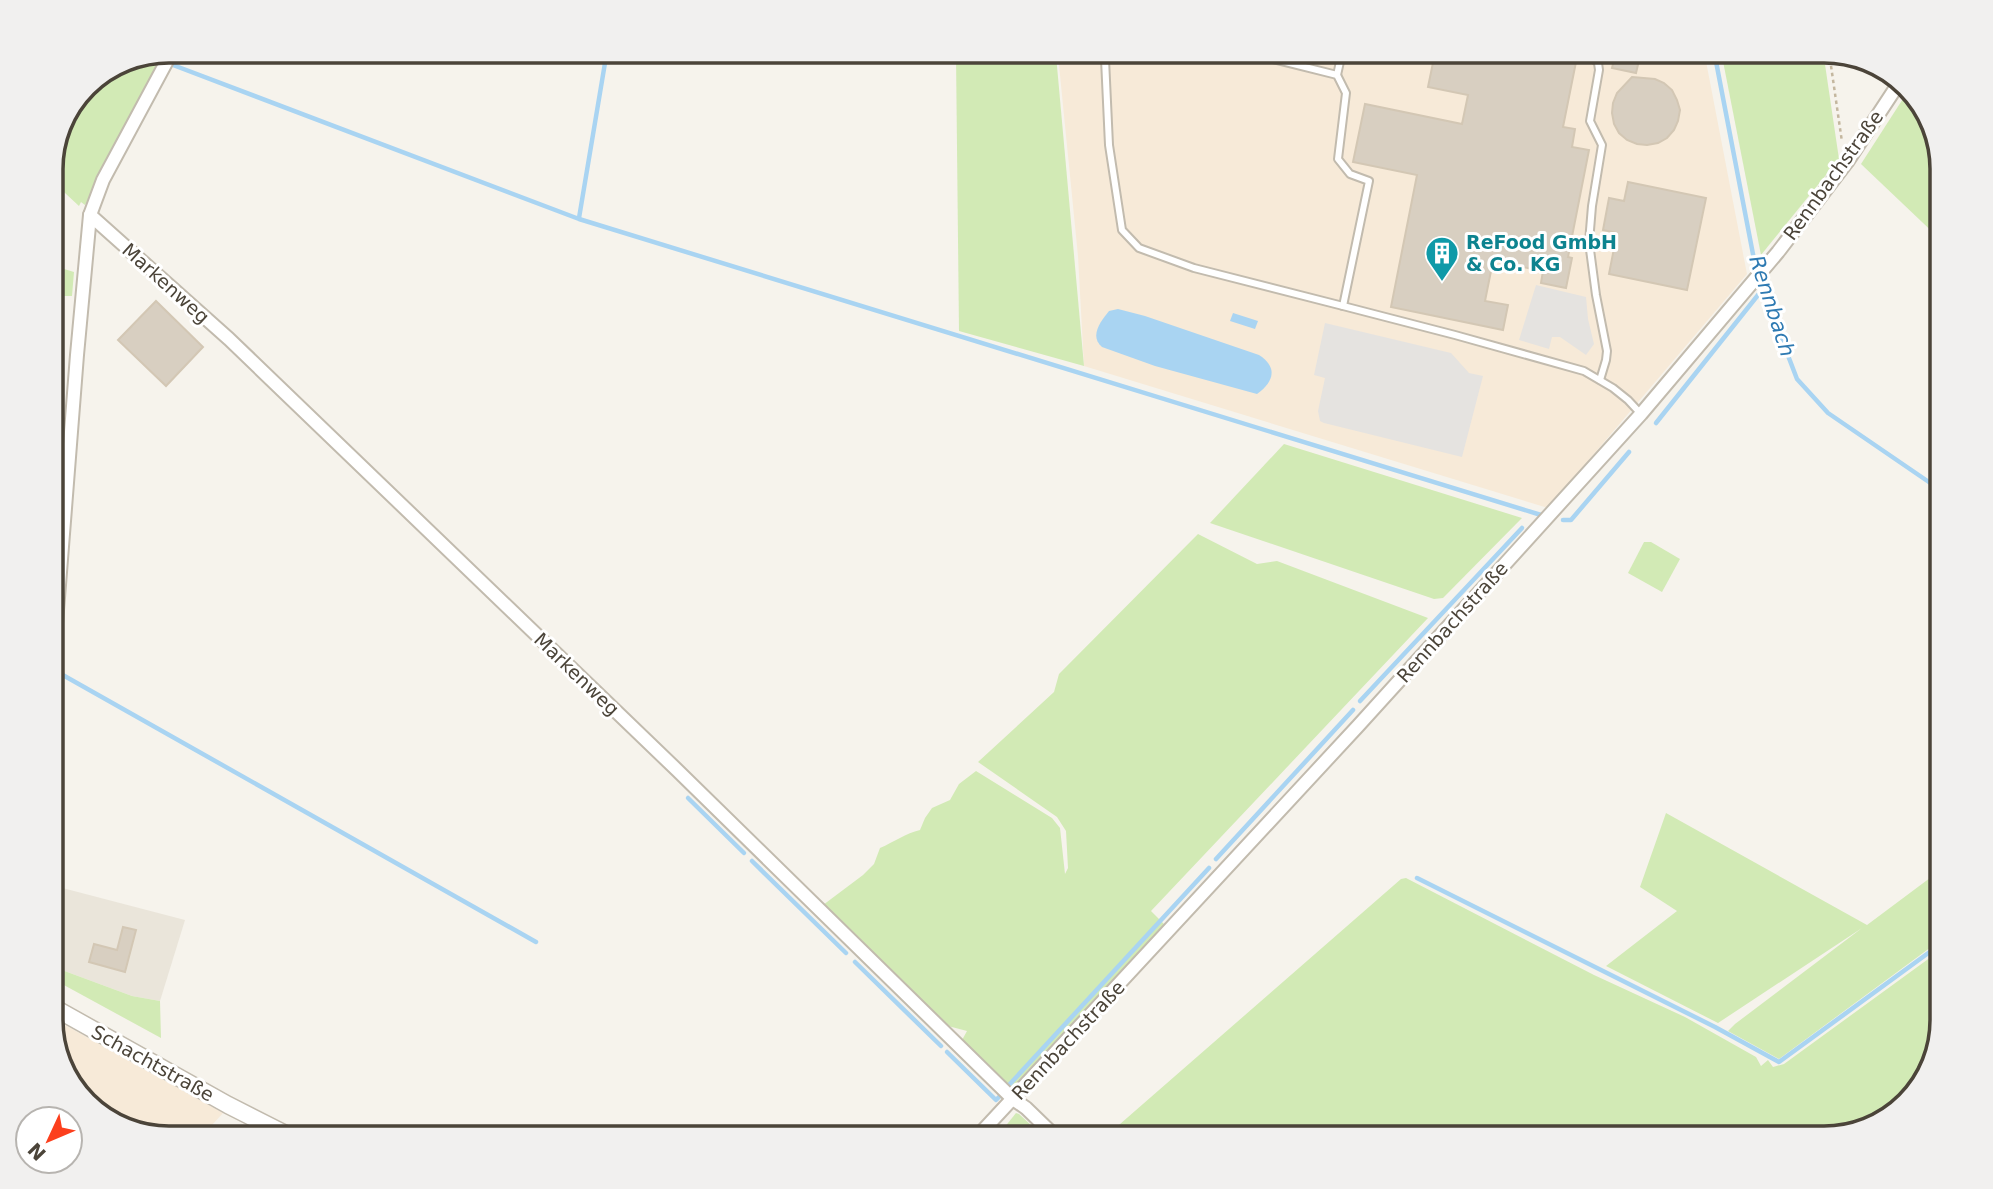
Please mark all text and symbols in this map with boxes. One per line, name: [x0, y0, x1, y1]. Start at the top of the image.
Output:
street label: Rennbachstraße: [1779, 106, 1887, 244]
place label: ReFood GmbH & Co. KG: [1466, 231, 1617, 275]
building icon: ReFood GmbH & Co. KG: [1423, 234, 1461, 283]
street label: Markenweg: [118, 238, 214, 328]
water label: Rennbach: [1744, 252, 1800, 360]
street label: Rennbachstraße: [1392, 557, 1512, 687]
street label: Markenweg: [530, 628, 624, 720]
street label: Rennbachstraße: [1007, 976, 1129, 1104]
street label: Schachtstraße: [88, 1020, 218, 1106]
north arrow: [14, 1105, 84, 1175]
text: N: [23, 1138, 50, 1165]

